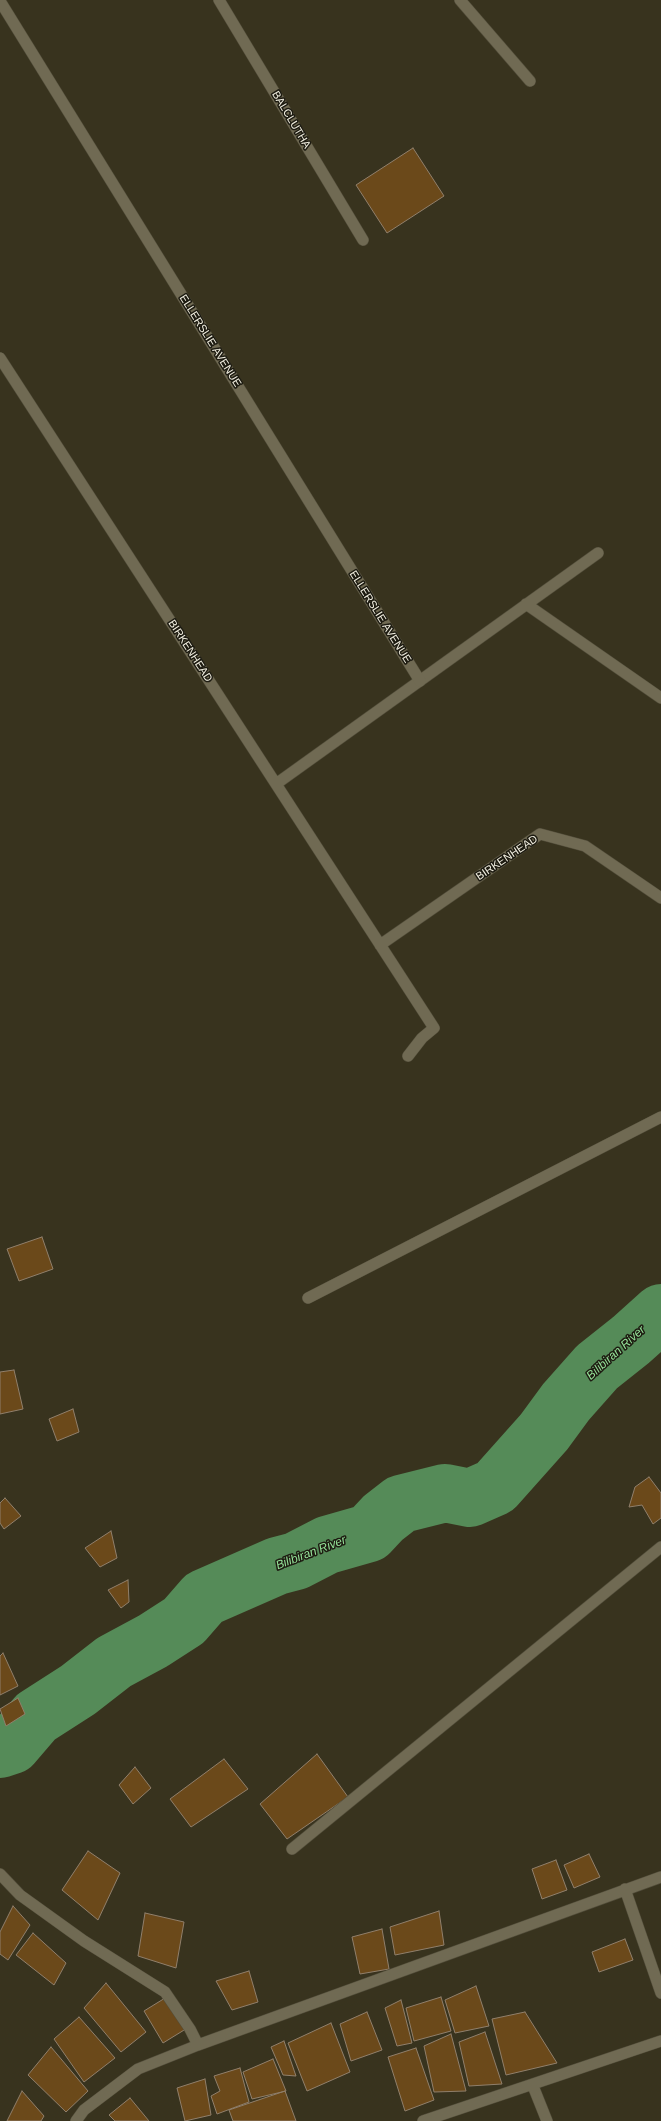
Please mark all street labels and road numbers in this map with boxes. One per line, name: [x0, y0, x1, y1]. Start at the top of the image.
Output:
street label: BALCLUTHA: [269, 89, 313, 151]
street label: ELLERSLIE AVENUE: [176, 292, 244, 390]
street label: ELLERSLIE AVENUE: [346, 568, 414, 666]
street label: BIRKENHEAD: [165, 617, 215, 685]
street label: BIRKENHEAD: [474, 833, 540, 883]

